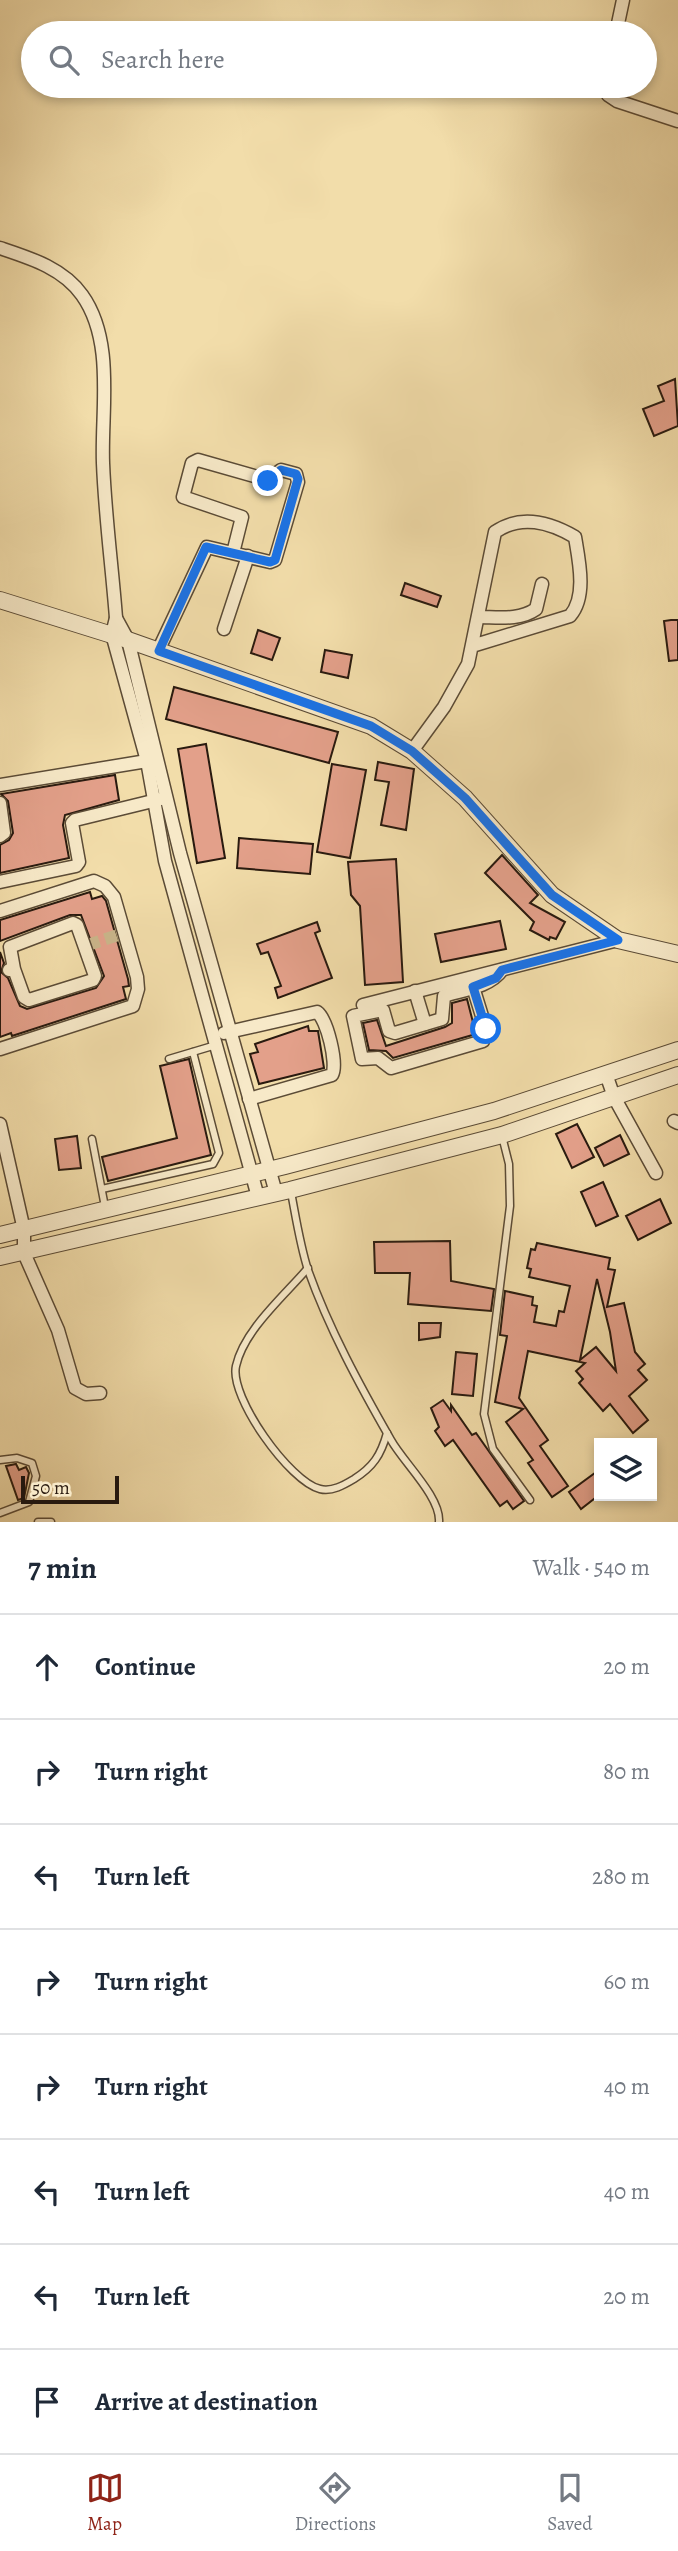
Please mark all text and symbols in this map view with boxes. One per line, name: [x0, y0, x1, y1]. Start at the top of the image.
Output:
search box: [21, 21, 657, 98]
icon: search: [45, 41, 83, 79]
text: Search here: [101, 42, 225, 77]
route end: [252, 465, 283, 496]
route start: [470, 1013, 501, 1044]
map controls: [594, 1438, 657, 1501]
button: layers: [594, 1438, 657, 1501]
scale bar: [21, 1473, 119, 1505]
text: 50 m: [32, 1475, 70, 1501]
text: 7 min: [28, 1548, 97, 1588]
text: Walk · 540 m: [533, 1552, 650, 1583]
icon: ahead: [28, 1648, 66, 1686]
text: Continue: [95, 1649, 196, 1684]
text: 20 m: [603, 1651, 650, 1682]
icon: right: [28, 1753, 66, 1791]
text: Turn right: [95, 1754, 208, 1789]
text: 80 m: [603, 1756, 650, 1787]
icon: left: [28, 1858, 66, 1896]
text: Turn left: [95, 1859, 190, 1894]
text: 280 m: [592, 1861, 650, 1892]
icon: right: [28, 1963, 66, 2001]
text: Turn right: [95, 1964, 208, 1999]
text: 60 m: [603, 1966, 650, 1997]
icon: right: [28, 2068, 66, 2106]
text: Turn right: [95, 2069, 208, 2104]
text: 40 m: [604, 2071, 650, 2102]
icon: left: [28, 2173, 66, 2211]
text: Turn left: [95, 2174, 190, 2209]
text: 40 m: [604, 2176, 650, 2207]
icon: left: [28, 2278, 66, 2316]
text: Turn left: [95, 2279, 190, 2314]
text: 20 m: [603, 2281, 650, 2312]
icon: arrive: [28, 2383, 66, 2421]
text: Arrive at destination: [95, 2384, 318, 2419]
tab: Map: [86, 2469, 124, 2537]
tab: Directions: [295, 2469, 376, 2537]
tab: Saved: [547, 2469, 592, 2537]

